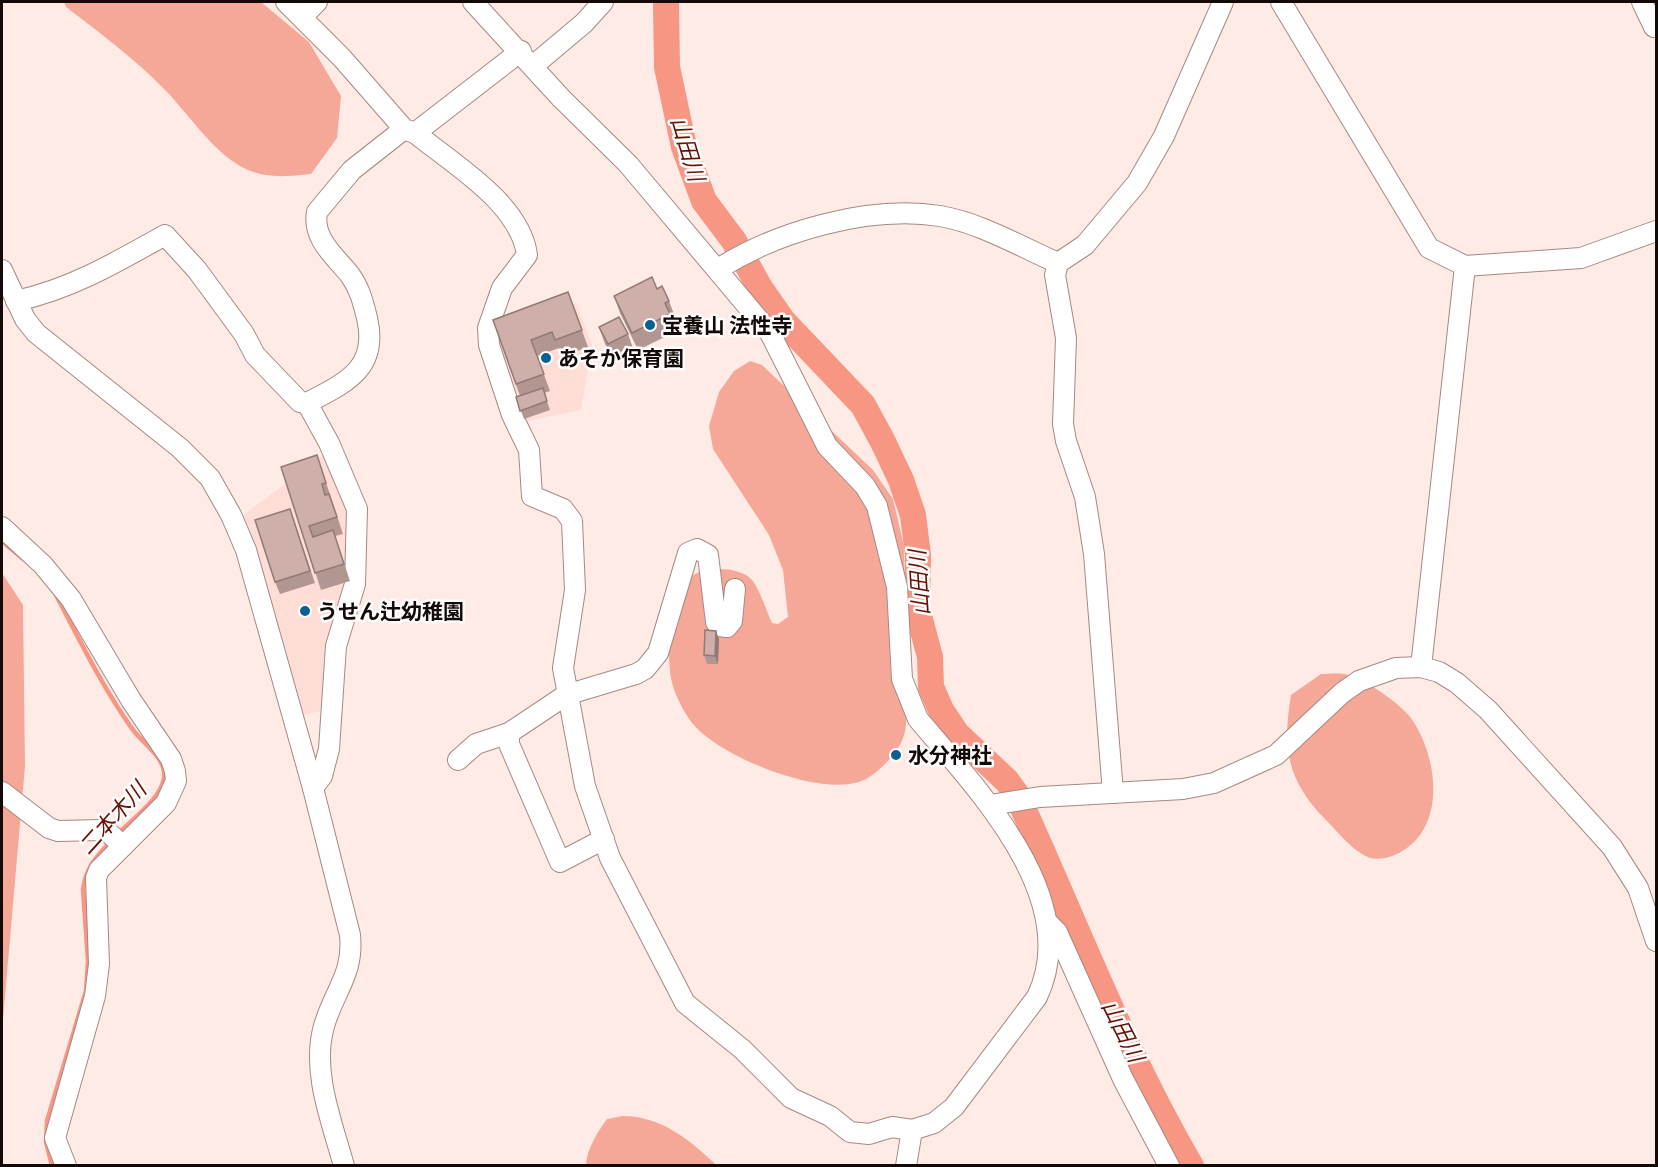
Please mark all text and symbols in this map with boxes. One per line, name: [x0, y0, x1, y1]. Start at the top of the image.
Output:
water label: 山田川: [664, 113, 713, 187]
place label: 宝養山 法性寺: [662, 311, 792, 339]
marker: 宝養山 法性寺: [643, 318, 657, 332]
place label: あそか保育園: [558, 344, 684, 372]
marker: あそか保育園: [539, 351, 553, 365]
water label: 山田川: [902, 547, 936, 617]
place label: うせん辻幼稚園: [317, 597, 464, 625]
marker: うせん辻幼稚園: [298, 604, 312, 618]
place label: 水分神社: [908, 741, 992, 769]
marker: 水分神社: [889, 748, 903, 762]
water label: 二本木川: [71, 774, 154, 861]
water label: 山田川: [1095, 995, 1152, 1069]

